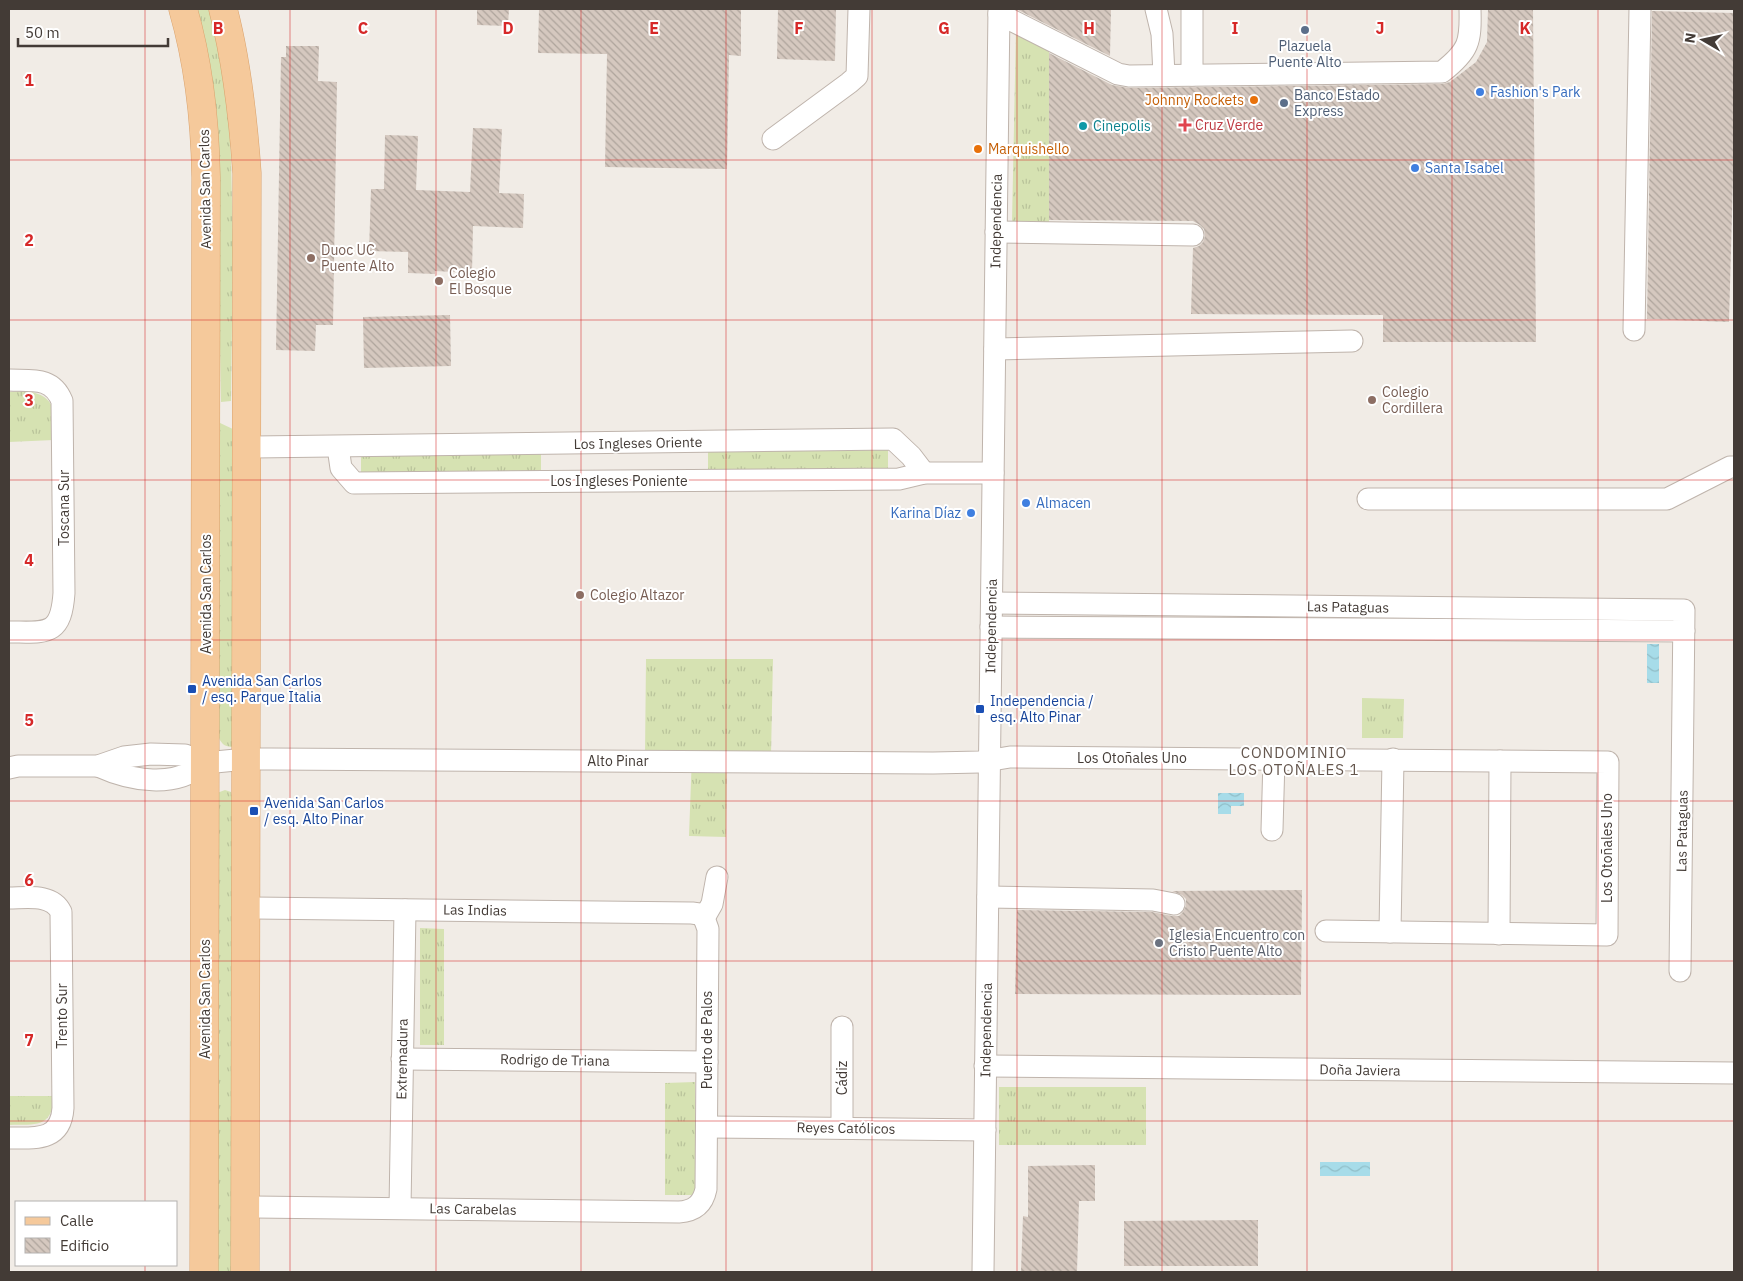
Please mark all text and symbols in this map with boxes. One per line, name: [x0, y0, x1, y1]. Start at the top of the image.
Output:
scale bar: [18, 15, 168, 47]
north arrow: [1678, 15, 1728, 65]
text: B: [213, 18, 224, 38]
text: C: [358, 18, 368, 38]
text: D: [502, 18, 514, 38]
text: E: [649, 18, 659, 38]
text: F: [794, 18, 804, 38]
text: G: [938, 18, 950, 38]
text: H: [1083, 18, 1095, 38]
text: I: [1232, 18, 1239, 38]
text: J: [1376, 18, 1384, 38]
text: K: [1519, 18, 1531, 38]
text: 50 m: [25, 23, 60, 42]
marker: Plazuela Puente Alto: [1299, 24, 1311, 36]
text: N: [1680, 32, 1700, 44]
place label: Plazuela Puente Alto: [1268, 37, 1342, 71]
text: 1: [24, 70, 34, 90]
place label: Fashion's Park: [1490, 83, 1581, 101]
place label: Banco Estado Express: [1294, 86, 1380, 120]
marker: Fashion's Park: [1474, 86, 1486, 98]
place label: Johnny Rockets: [1145, 91, 1244, 109]
marker: Johnny Rockets: [1248, 94, 1260, 106]
marker: Banco Estado Express: [1278, 97, 1290, 109]
place label: Cruz Verde: [1195, 116, 1264, 134]
place label: Cinepolis: [1093, 117, 1151, 135]
marker: Cruz Verde: [1179, 119, 1191, 131]
marker: Cinepolis: [1077, 120, 1089, 132]
street label: Avenida San Carlos: [195, 129, 215, 249]
place label: Marquishello: [988, 140, 1069, 158]
marker: Marquishello: [972, 143, 984, 155]
place label: Santa Isabel: [1425, 159, 1504, 177]
marker: Santa Isabel: [1409, 162, 1421, 174]
street label: Independencia: [986, 173, 1006, 269]
text: 2: [24, 230, 34, 250]
place label: Duoc UC Puente Alto: [321, 241, 394, 275]
marker: Duoc UC Puente Alto: [305, 252, 317, 264]
place label: Colegio El Bosque: [449, 264, 512, 298]
marker: Colegio El Bosque: [433, 275, 445, 287]
place label: Colegio Cordillera: [1382, 383, 1444, 417]
text: 3: [24, 390, 34, 410]
marker: Colegio Cordillera: [1366, 394, 1378, 406]
street label: Los Ingleses Oriente: [574, 433, 703, 453]
street label: Toscana Sur: [55, 470, 73, 546]
street label: Los Ingleses Poniente: [550, 472, 688, 490]
place label: Almacen: [1036, 494, 1091, 512]
marker: Almacen: [1020, 497, 1032, 509]
place label: Karina Díaz: [891, 504, 961, 522]
marker: Karina Díaz: [965, 507, 977, 519]
street label: Avenida San Carlos: [197, 534, 215, 654]
text: 4: [24, 550, 34, 570]
street label: Independencia: [981, 578, 1001, 674]
place label: Colegio Altazor: [590, 586, 685, 604]
marker: Colegio Altazor: [574, 589, 586, 601]
street label: Las Pataguas: [1307, 597, 1390, 617]
place label: Avenida San Carlos / esq. Parque Italia: [202, 672, 322, 706]
marker: Avenida San Carlos / esq. Parque Italia: [186, 683, 198, 695]
place label: Independencia / esq. Alto Pinar: [990, 692, 1094, 726]
marker: Independencia / esq. Alto Pinar: [974, 703, 986, 715]
text: 5: [24, 710, 34, 730]
district label: CONDOMINIO LOS OTOÑALES 1: [1229, 743, 1359, 779]
street label: Los Otoñales Uno: [1077, 749, 1187, 767]
street label: Alto Pinar: [587, 752, 649, 770]
street label: Las Pataguas: [1672, 789, 1692, 872]
street label: Los Otoñales Uno: [1598, 793, 1616, 903]
place label: Avenida San Carlos / esq. Alto Pinar: [264, 794, 384, 828]
marker: Avenida San Carlos / esq. Alto Pinar: [248, 805, 260, 817]
text: 6: [24, 870, 34, 890]
street label: Las Indias: [443, 900, 507, 920]
place label: Iglesia Encuentro con Cristo Puente Alto: [1169, 926, 1305, 960]
marker: Iglesia Encuentro con Cristo Puente Alto: [1153, 937, 1165, 949]
street label: Avenida San Carlos: [196, 939, 214, 1059]
street label: Independencia: [976, 982, 996, 1078]
street label: Trento Sur: [53, 983, 71, 1049]
street label: Puerto de Palos: [698, 990, 716, 1089]
street label: Extremadura: [392, 1018, 412, 1100]
text: 7: [24, 1030, 34, 1050]
street label: Rodrigo de Triana: [500, 1050, 611, 1070]
street label: Cádiz: [833, 1060, 851, 1095]
street label: Doña Javiera: [1319, 1060, 1401, 1080]
street label: Reyes Católicos: [796, 1118, 896, 1138]
street label: Las Carabelas: [429, 1199, 517, 1219]
legend: [15, 1201, 178, 1266]
text: Calle: [60, 1211, 94, 1230]
text: Edificio: [60, 1236, 109, 1255]

